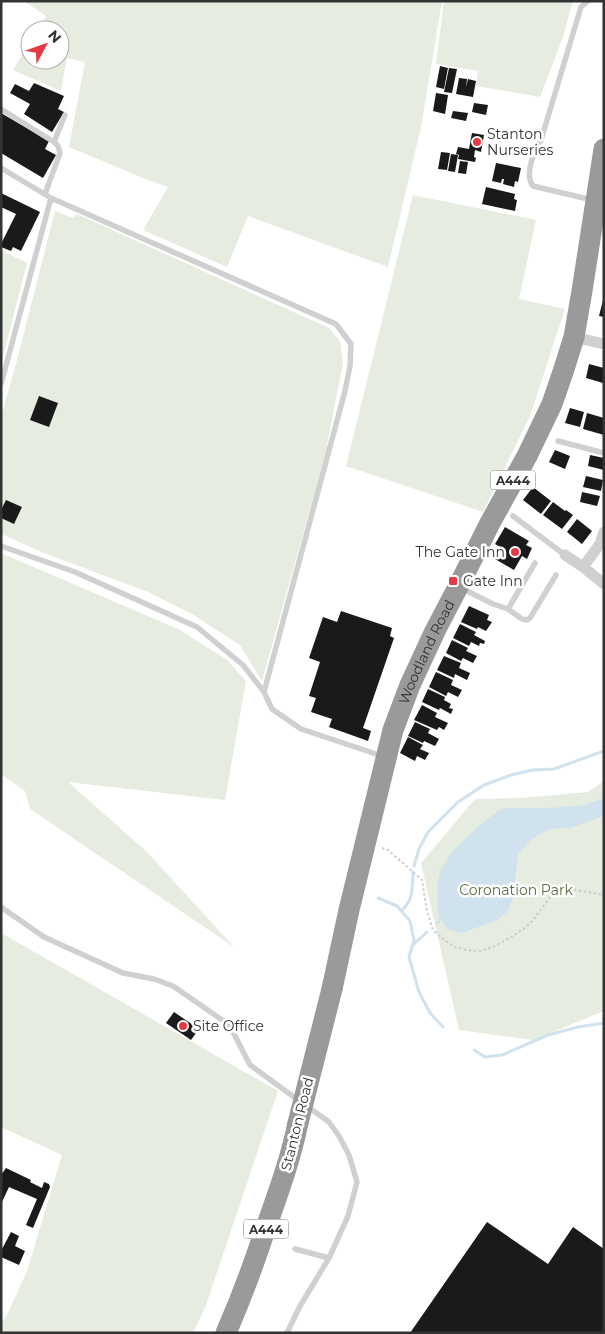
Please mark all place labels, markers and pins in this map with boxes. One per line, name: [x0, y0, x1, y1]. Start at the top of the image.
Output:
place label: Stanton Nurseries: [487, 125, 553, 159]
marker: Stanton Nurseries: [471, 136, 483, 148]
place label: The Gate Inn: [416, 543, 505, 561]
marker: The Gate Inn: [509, 546, 521, 558]
place label: Gate Inn: [463, 572, 523, 590]
marker: Gate Inn: [447, 575, 459, 587]
place label: Site Office: [193, 1017, 264, 1035]
marker: Site Office: [177, 1020, 189, 1032]

